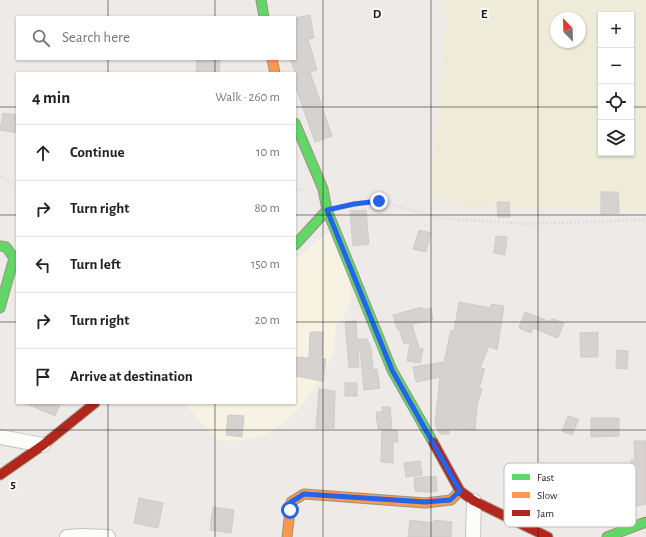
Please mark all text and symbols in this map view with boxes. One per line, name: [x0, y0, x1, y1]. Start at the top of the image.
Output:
text: D: [373, 8, 382, 21]
text: E: [481, 8, 488, 21]
north arrow: [550, 12, 586, 48]
map controls: [598, 12, 634, 156]
button: +: [598, 12, 634, 48]
search box: [16, 16, 296, 60]
icon: search: [30, 27, 52, 49]
text: Search here: [62, 30, 130, 45]
button: −: [598, 48, 634, 84]
button: locate: [598, 84, 634, 120]
text: 4 min: [32, 89, 70, 106]
text: Walk · 260 m: [215, 91, 280, 104]
button: layers: [598, 120, 634, 156]
icon: ahead: [32, 142, 54, 164]
text: Continue: [70, 145, 125, 160]
text: 10 m: [256, 146, 280, 159]
route end: [370, 192, 388, 210]
icon: right: [32, 198, 54, 220]
text: Turn right: [70, 201, 129, 216]
text: 80 m: [254, 202, 280, 215]
icon: left: [32, 254, 54, 276]
text: Turn left: [70, 257, 121, 272]
text: 150 m: [251, 258, 280, 271]
icon: right: [32, 310, 54, 332]
text: Turn right: [70, 313, 129, 328]
text: 20 m: [255, 314, 280, 327]
icon: arrive: [32, 366, 54, 388]
text: Arrive at destination: [70, 369, 193, 384]
legend: [504, 463, 636, 527]
text: Fast: [537, 472, 555, 483]
text: 5: [10, 478, 16, 491]
text: Slow: [537, 490, 558, 501]
route start: [281, 501, 299, 519]
text: Jam: [537, 508, 554, 519]

